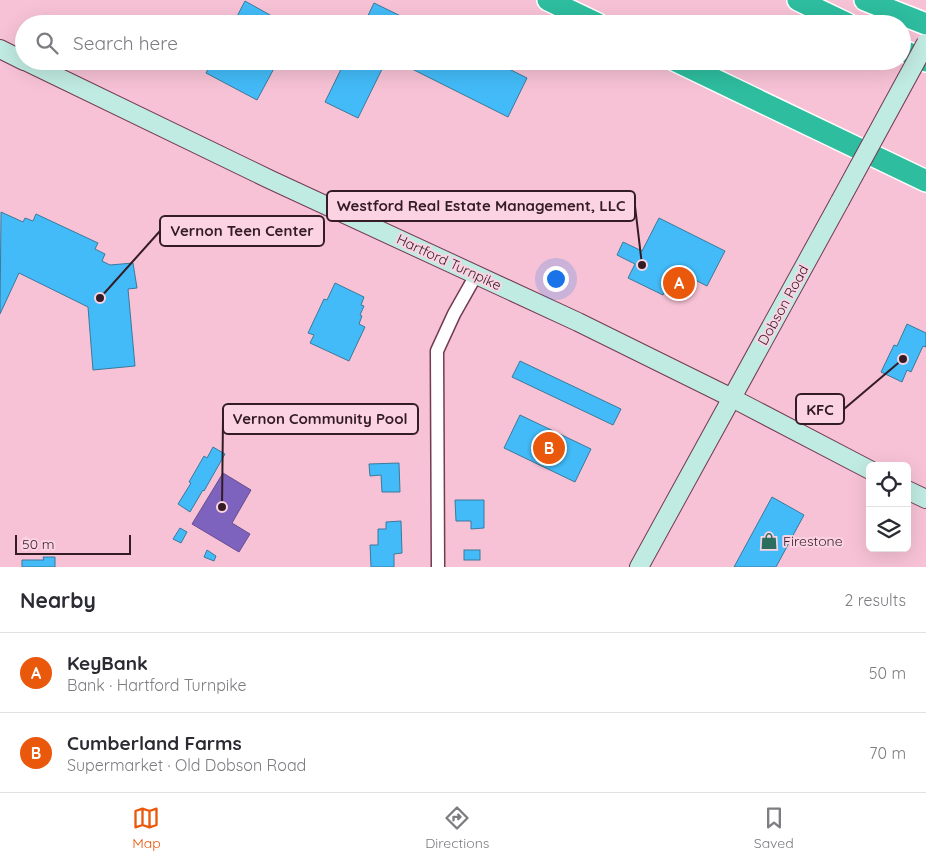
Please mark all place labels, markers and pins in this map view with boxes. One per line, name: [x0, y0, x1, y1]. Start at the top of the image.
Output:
callout: Westford Real Estate Management, LLC: [327, 191, 635, 221]
callout: Vernon Teen Center: [160, 216, 324, 246]
pin: A: [663, 264, 695, 302]
callout: KFC: [796, 394, 844, 424]
callout: Vernon Community Pool: [223, 404, 418, 434]
pin: B: [533, 429, 565, 467]
shop icon: Firestone: [759, 531, 779, 551]
place label: Firestone: [783, 532, 843, 550]

